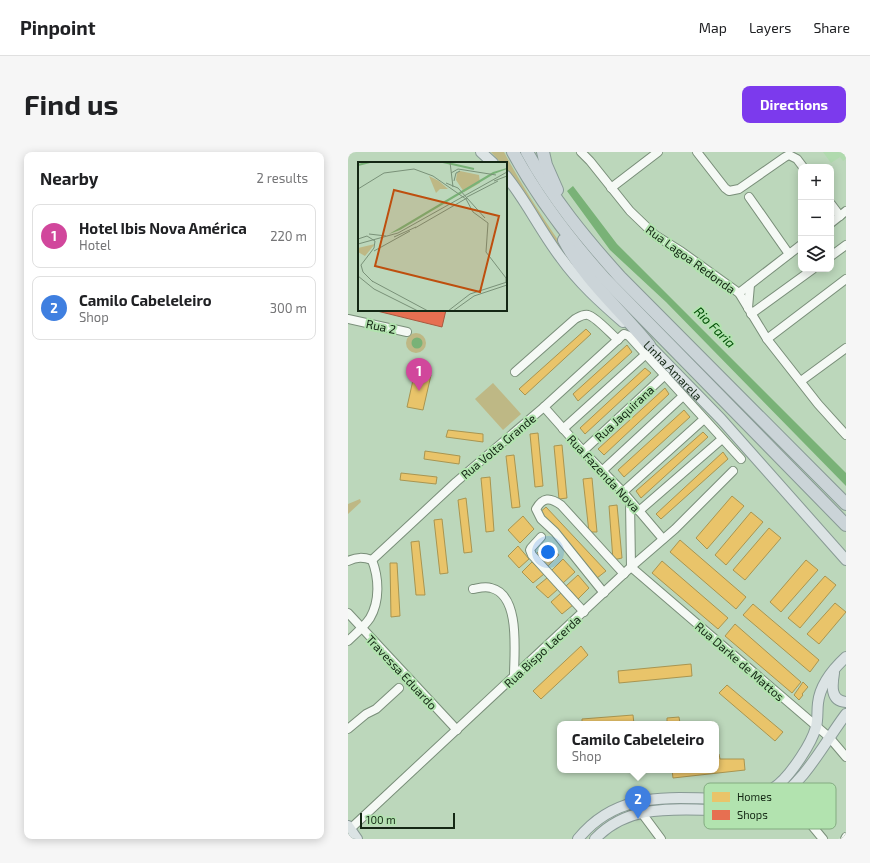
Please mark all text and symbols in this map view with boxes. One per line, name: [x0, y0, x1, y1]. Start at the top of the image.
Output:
text: Pinpoint: [20, 16, 95, 39]
text: Map: [699, 19, 727, 36]
text: Layers: [749, 19, 791, 36]
text: Share: [813, 19, 850, 36]
button: Directions: [742, 86, 846, 123]
text: Find us: [24, 87, 118, 121]
inset map: [358, 162, 507, 311]
map controls: [798, 164, 834, 272]
button: +: [798, 164, 834, 200]
text: Nearby: [40, 168, 98, 188]
text: 2 results: [256, 170, 308, 186]
button: −: [798, 200, 834, 236]
text: Hotel Ibis Nova América: [79, 219, 247, 237]
street label: Rua Lagoa Redonda: [644, 222, 738, 296]
text: 1: [51, 228, 57, 244]
text: 220 m: [270, 228, 307, 244]
button: layers: [798, 236, 834, 272]
text: Hotel: [79, 237, 111, 253]
text: Camilo Cabeleleiro: [79, 291, 212, 309]
text: 2: [50, 300, 58, 316]
text: 300 m: [270, 300, 307, 316]
water label: Rio Faria: [691, 303, 739, 351]
text: Shop: [79, 309, 109, 325]
street label: Rua 2: [365, 316, 398, 336]
street label: Linha Amarela: [641, 337, 706, 403]
pin: 1: [406, 358, 432, 391]
street label: Rua Jaquirana: [592, 382, 656, 444]
street label: Rua Volta Grande: [458, 411, 538, 481]
street label: Rua Fazenda Nova: [565, 432, 643, 514]
your location: [538, 542, 558, 562]
street label: Rua Bispo Lacerda: [501, 612, 583, 690]
street label: Rua Darke de Mattos: [693, 619, 787, 703]
street label: Travessa Eduardo: [364, 632, 440, 712]
popup: [557, 721, 719, 773]
text: Camilo Cabeleleiro: [572, 730, 704, 748]
text: Shop: [572, 748, 602, 764]
legend: [704, 783, 836, 829]
pin: 2: [625, 786, 651, 819]
text: Homes: [737, 790, 772, 803]
text: Shops: [737, 808, 768, 821]
scale bar: [360, 811, 455, 830]
text: 100 m: [366, 813, 396, 826]

